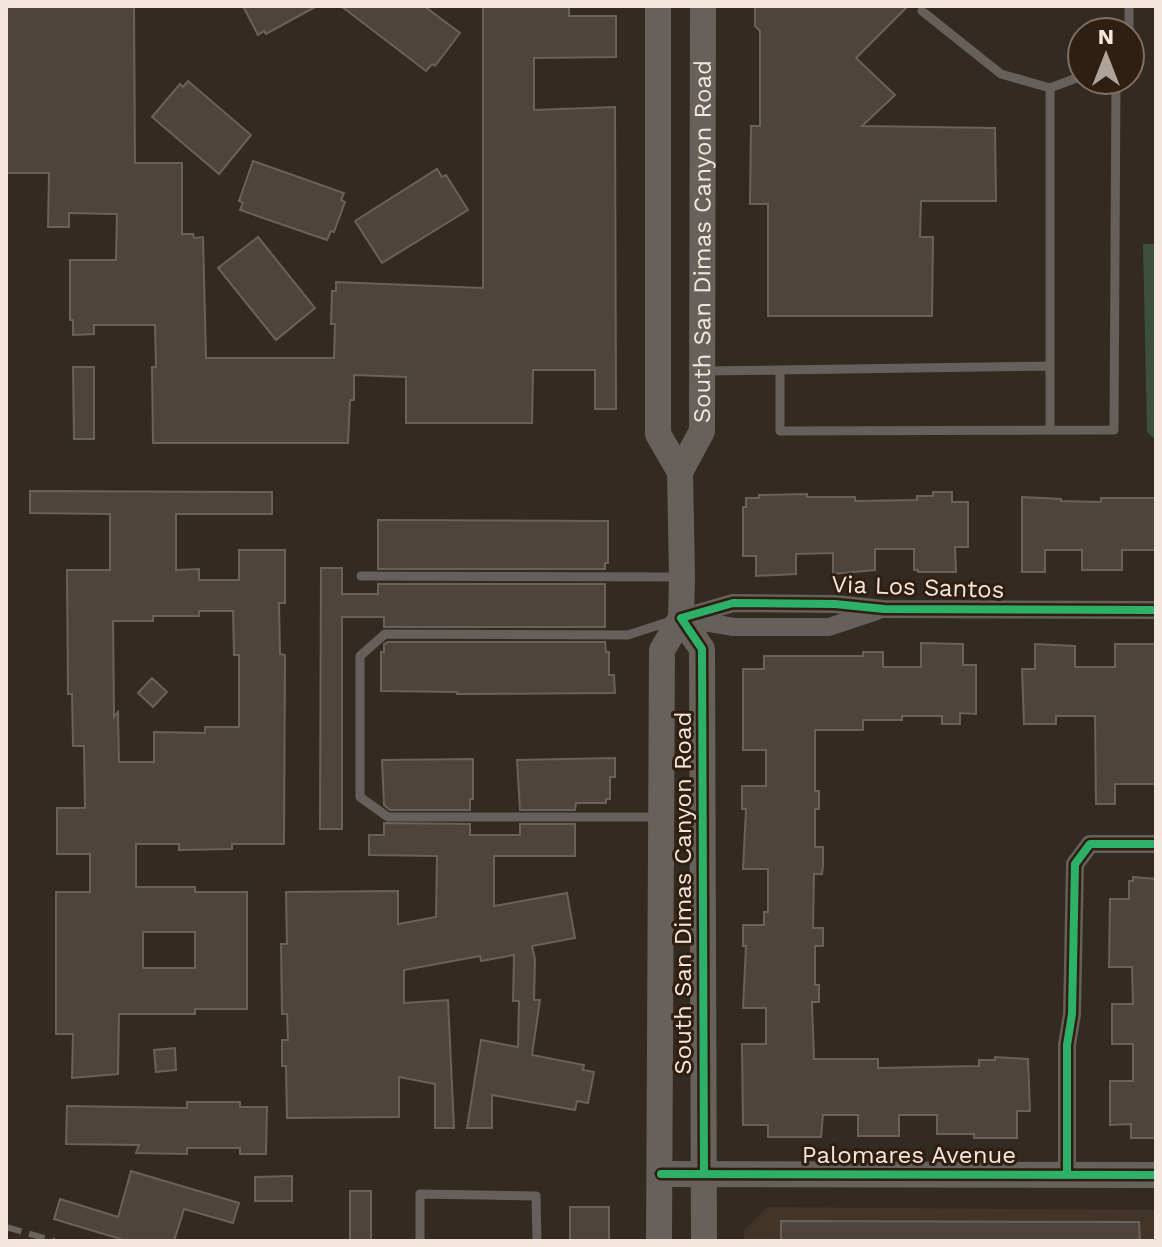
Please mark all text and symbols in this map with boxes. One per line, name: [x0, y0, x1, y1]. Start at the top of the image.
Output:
north arrow: [1066, 16, 1146, 96]
text: N: [1098, 24, 1114, 49]
street label: South San Dimas Canyon Road: [688, 60, 717, 423]
street label: Via Los Santos: [831, 570, 1005, 604]
street label: South San Dimas Canyon Road: [669, 711, 697, 1075]
street label: Palomares Avenue: [802, 1141, 1016, 1169]

